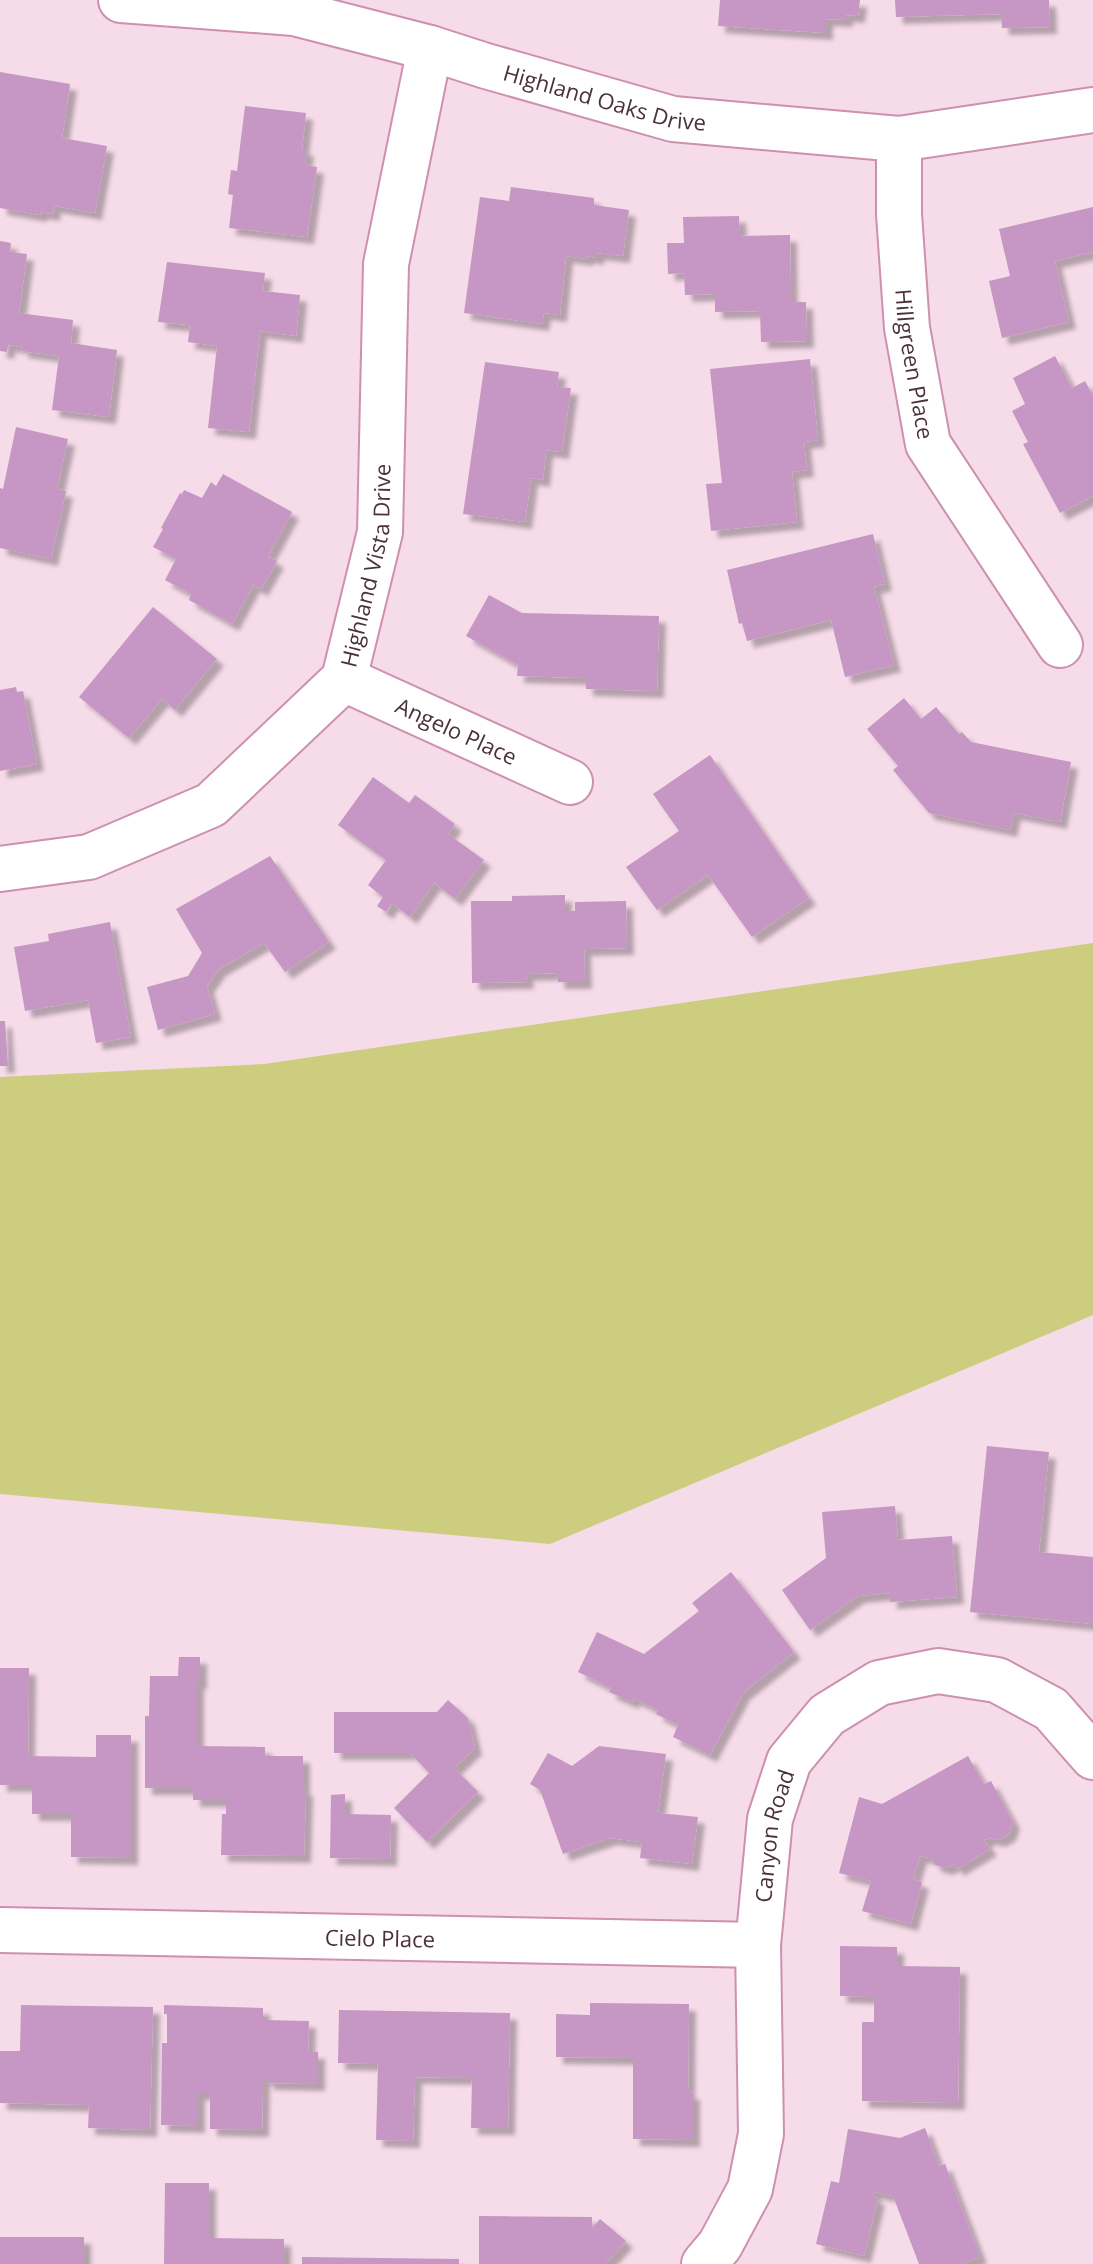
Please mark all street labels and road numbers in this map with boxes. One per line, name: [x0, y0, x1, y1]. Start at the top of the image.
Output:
street label: Highland Oaks Drive: [500, 57, 707, 137]
street label: Hillgreen Place: [889, 288, 942, 441]
street label: Highland Vista Drive: [333, 463, 397, 670]
street label: Angelo Place: [391, 690, 522, 771]
street label: Canyon Road: [747, 1765, 800, 1904]
street label: Cielo Place: [325, 1921, 435, 1954]

